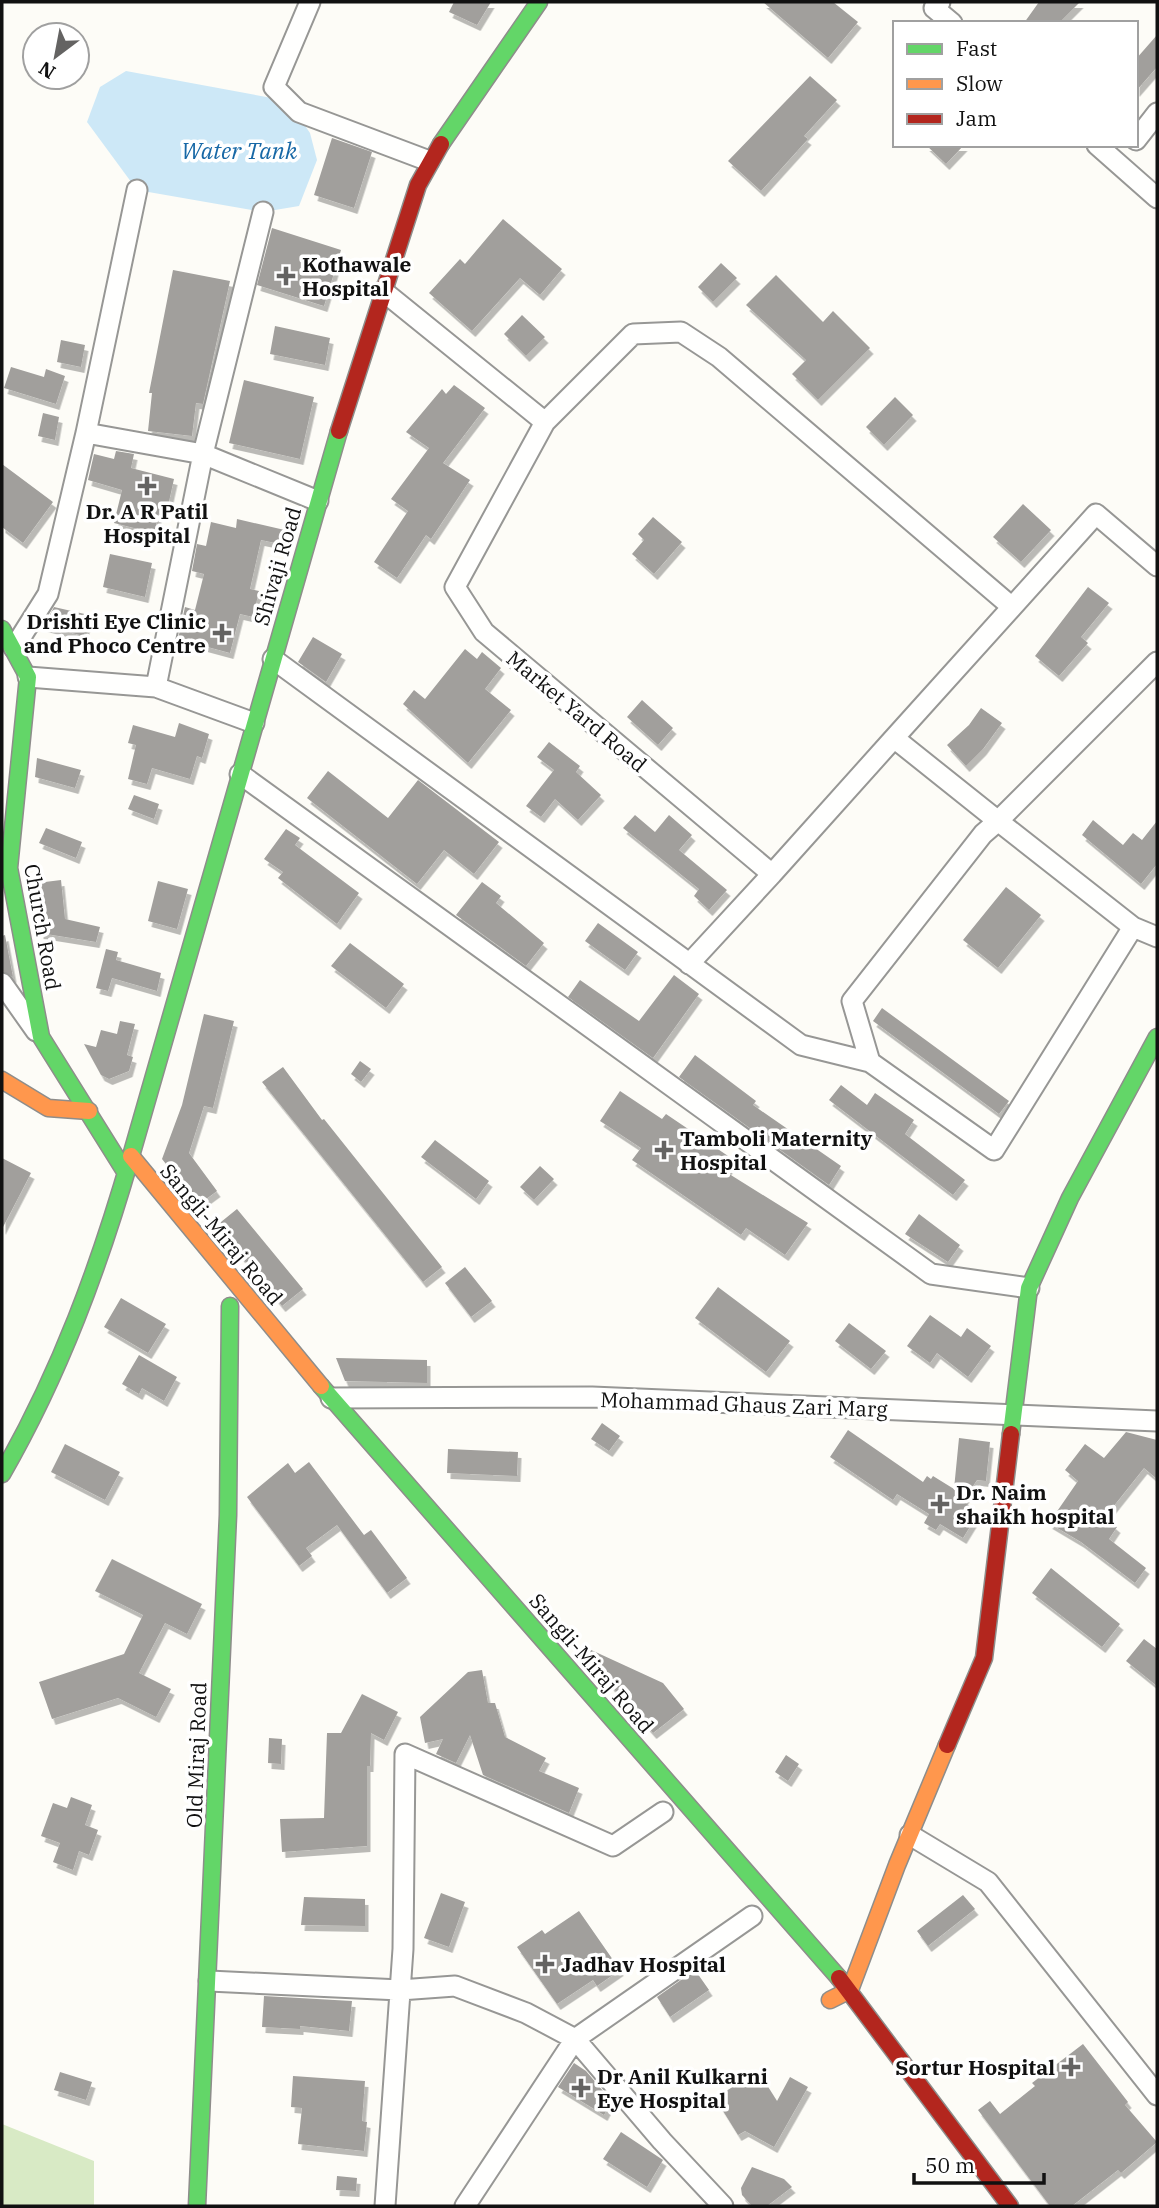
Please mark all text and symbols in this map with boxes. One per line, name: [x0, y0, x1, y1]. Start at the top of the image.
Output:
north arrow: [21, 21, 91, 91]
legend: [893, 21, 1138, 147]
text: Fast: [956, 34, 997, 62]
text: N: [34, 56, 60, 85]
text: Slow: [956, 69, 1003, 97]
text: Jam: [956, 104, 997, 132]
water label: Water Tank: [181, 135, 298, 165]
place label: Kothawale Hospital: [302, 250, 412, 302]
marker: Kothawale Hospital: [276, 266, 296, 286]
marker: Dr. A R Patil Hospital: [137, 476, 157, 496]
place label: Dr. A R Patil Hospital: [86, 497, 208, 549]
street label: Shivaji Road: [247, 503, 307, 629]
place label: Drishti Eye Clinic and Phoco Centre: [24, 607, 206, 659]
marker: Drishti Eye Clinic and Phoco Centre: [212, 623, 232, 643]
street label: Market Yard Road: [501, 644, 653, 778]
street label: Church Road: [18, 862, 68, 993]
place label: Tamboli Maternity Hospital: [680, 1124, 872, 1176]
marker: Tamboli Maternity Hospital: [654, 1140, 674, 1160]
street label: Sangli-Miraj Road: [154, 1157, 290, 1311]
street label: Mohammad Ghaus Zari Marg: [600, 1385, 889, 1423]
place label: Dr. Naim shaikh hospital: [956, 1478, 1115, 1530]
marker: Dr. Naim shaikh hospital: [930, 1494, 950, 1514]
street label: Sangli-Miraj Road: [523, 1587, 661, 1739]
street label: Old Miraj Road: [179, 1681, 213, 1828]
place label: Jadhav Hospital: [561, 1950, 726, 1978]
marker: Jadhav Hospital: [535, 1954, 555, 1974]
place label: Sortur Hospital: [895, 2053, 1055, 2081]
marker: Sortur Hospital: [1061, 2057, 1081, 2077]
place label: Dr Anil Kulkarni Eye Hospital: [597, 2062, 768, 2114]
marker: Dr Anil Kulkarni Eye Hospital: [571, 2078, 591, 2098]
scale bar: [914, 2142, 1044, 2186]
text: 50 m: [925, 2151, 975, 2179]

